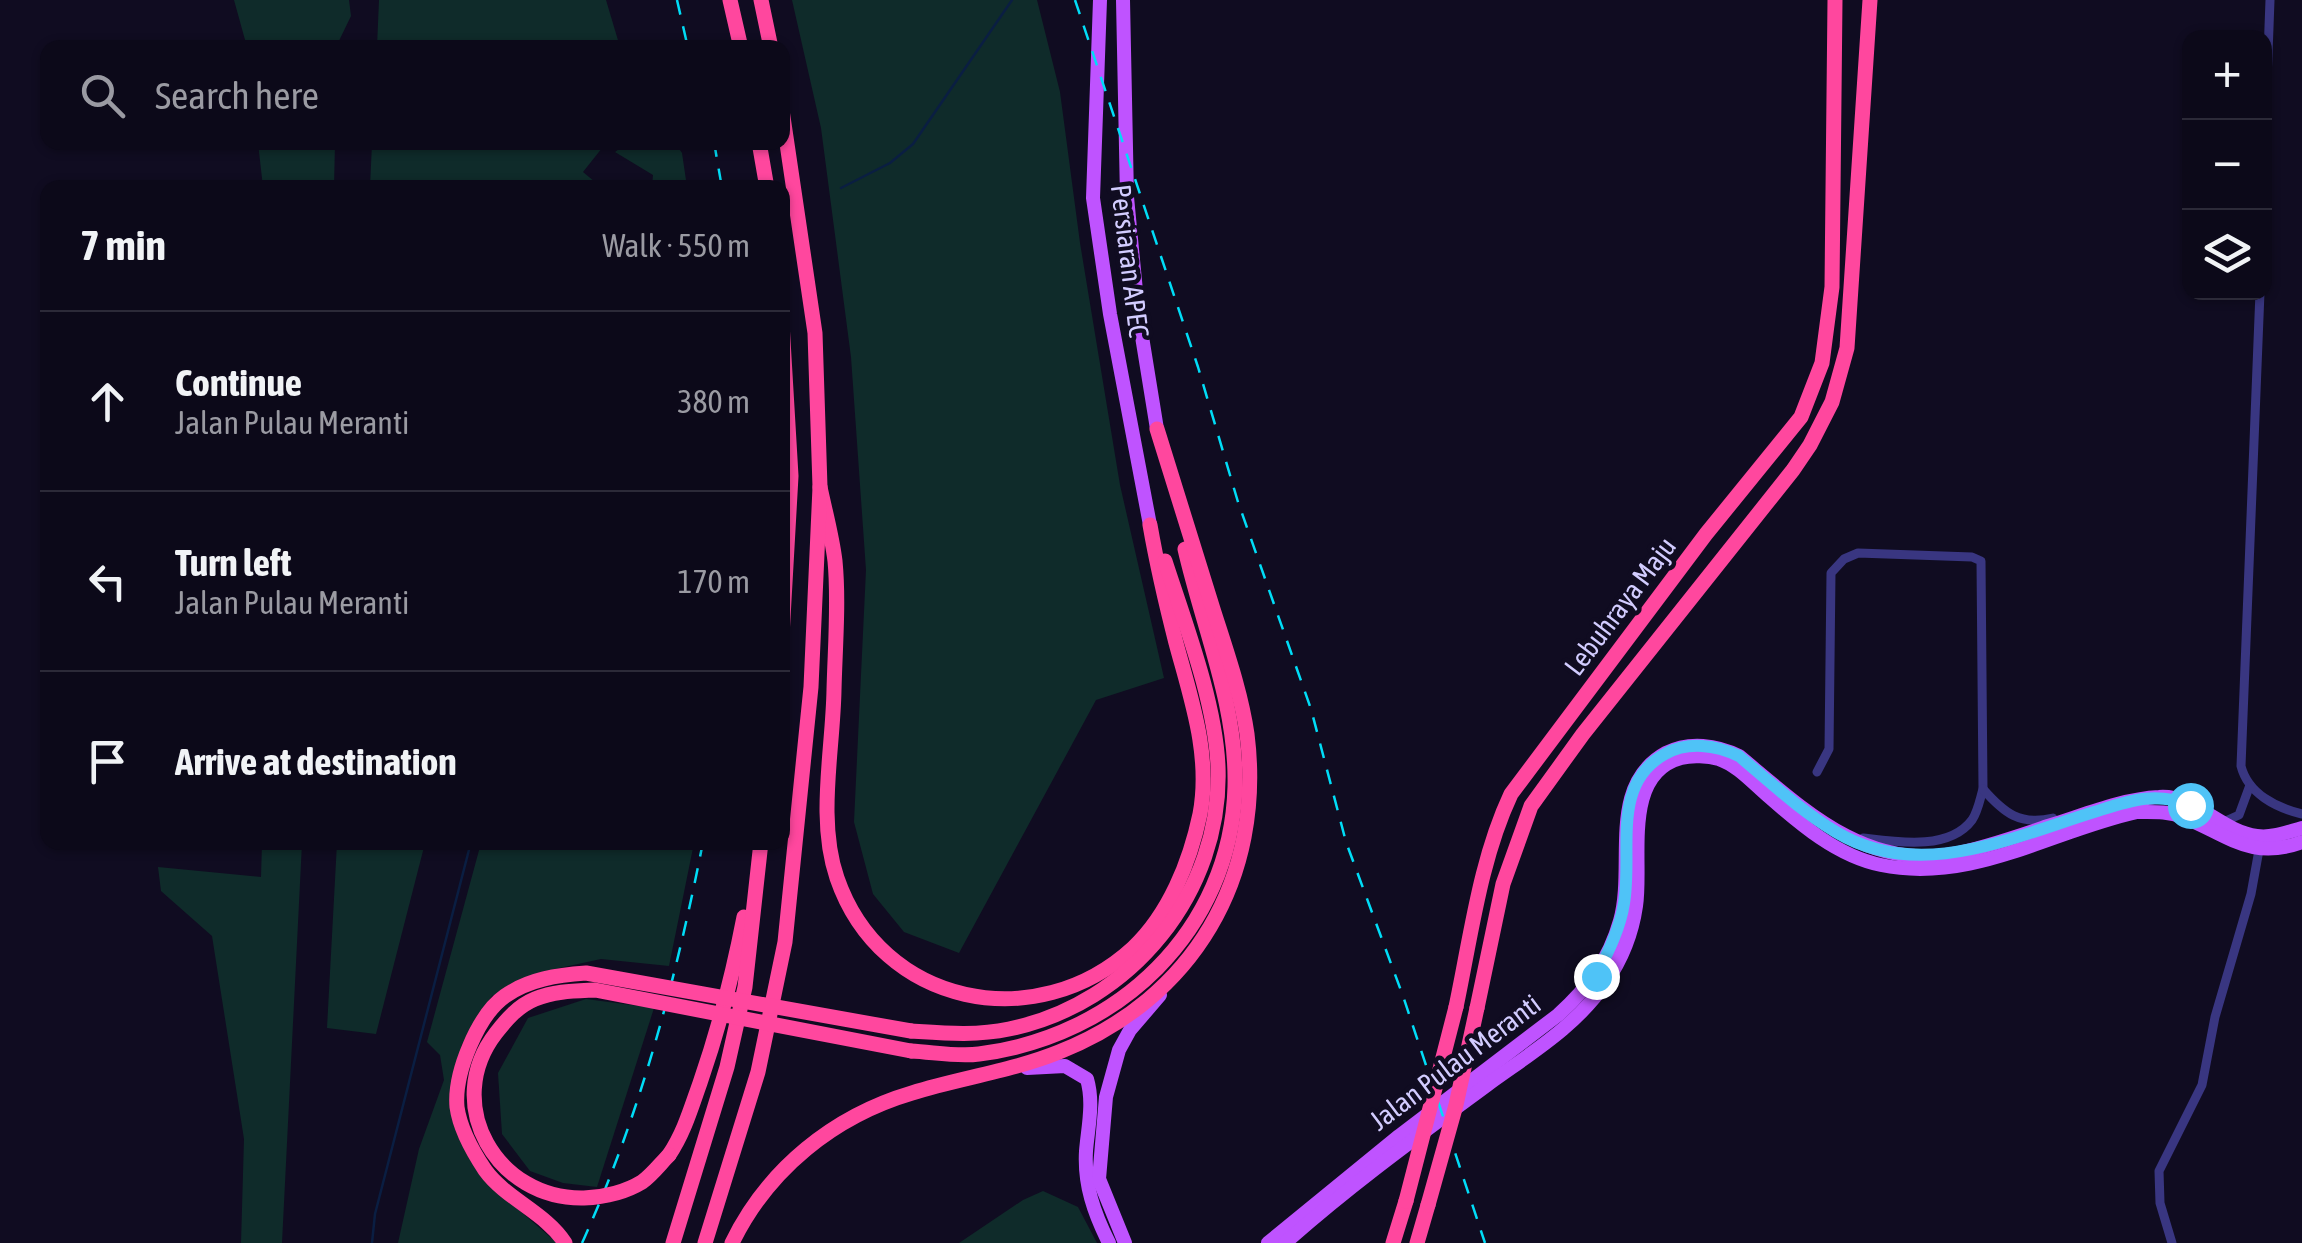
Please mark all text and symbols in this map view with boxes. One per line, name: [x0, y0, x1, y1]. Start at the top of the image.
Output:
map controls: [2182, 30, 2272, 300]
button: +: [2182, 30, 2272, 120]
search box: [40, 40, 790, 150]
icon: search: [75, 68, 130, 123]
text: Search here: [155, 74, 319, 117]
button: −: [2182, 120, 2272, 210]
street label: Persiaran APEC: [1105, 183, 1155, 340]
button: layers: [2182, 210, 2272, 300]
text: 7 min: [80, 221, 166, 269]
text: Walk · 550 m: [602, 227, 750, 264]
text: Continue: [175, 361, 302, 404]
icon: ahead: [80, 374, 135, 429]
text: 380 m: [677, 383, 750, 420]
text: Jalan Pulau Meranti: [175, 404, 409, 441]
street label: Lebuhraya Maju: [1558, 531, 1682, 681]
text: Turn left: [175, 541, 291, 584]
icon: left: [80, 554, 135, 609]
text: 170 m: [677, 563, 750, 600]
text: Jalan Pulau Meranti: [175, 584, 409, 621]
icon: arrive: [80, 734, 135, 789]
text: Arrive at destination: [175, 740, 457, 783]
route start: [2168, 783, 2214, 829]
route end: [1574, 954, 1620, 1000]
street label: Jalan Pulau Meranti: [1363, 987, 1547, 1137]

